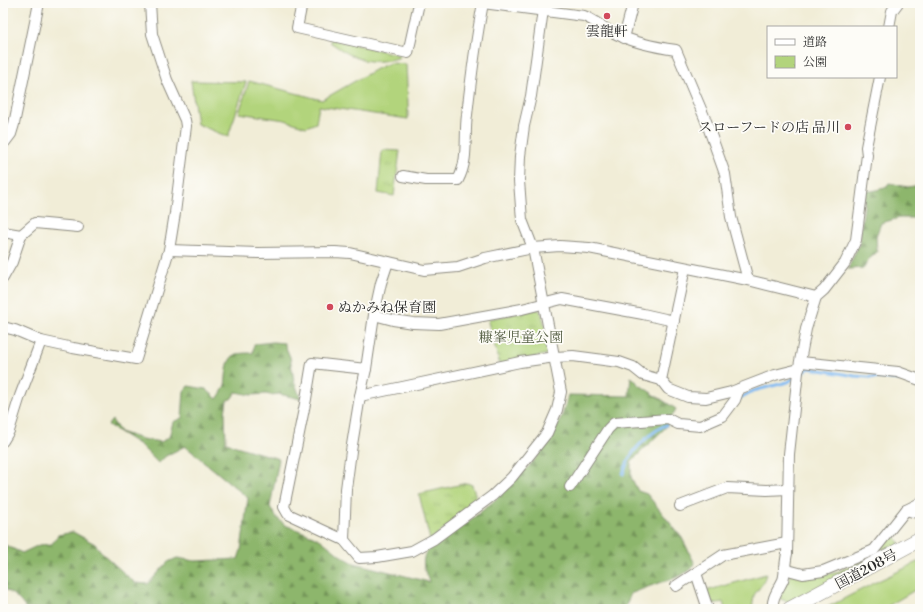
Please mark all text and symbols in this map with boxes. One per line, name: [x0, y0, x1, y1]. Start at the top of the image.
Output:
marker: 雲龍軒: [602, 11, 612, 21]
place label: 雲龍軒: [586, 23, 628, 41]
legend: [767, 26, 897, 78]
text: 道路: [803, 35, 827, 50]
text: 公園: [803, 55, 827, 70]
place label: スローフードの店 品川: [698, 119, 840, 137]
marker: スローフードの店 品川: [843, 122, 853, 132]
place label: ぬかみね保育園: [338, 299, 436, 317]
marker: ぬかみね保育園: [325, 302, 335, 312]
park label: 糠峯児童公園: [479, 329, 563, 347]
street label: 国道208号: [832, 546, 901, 594]

